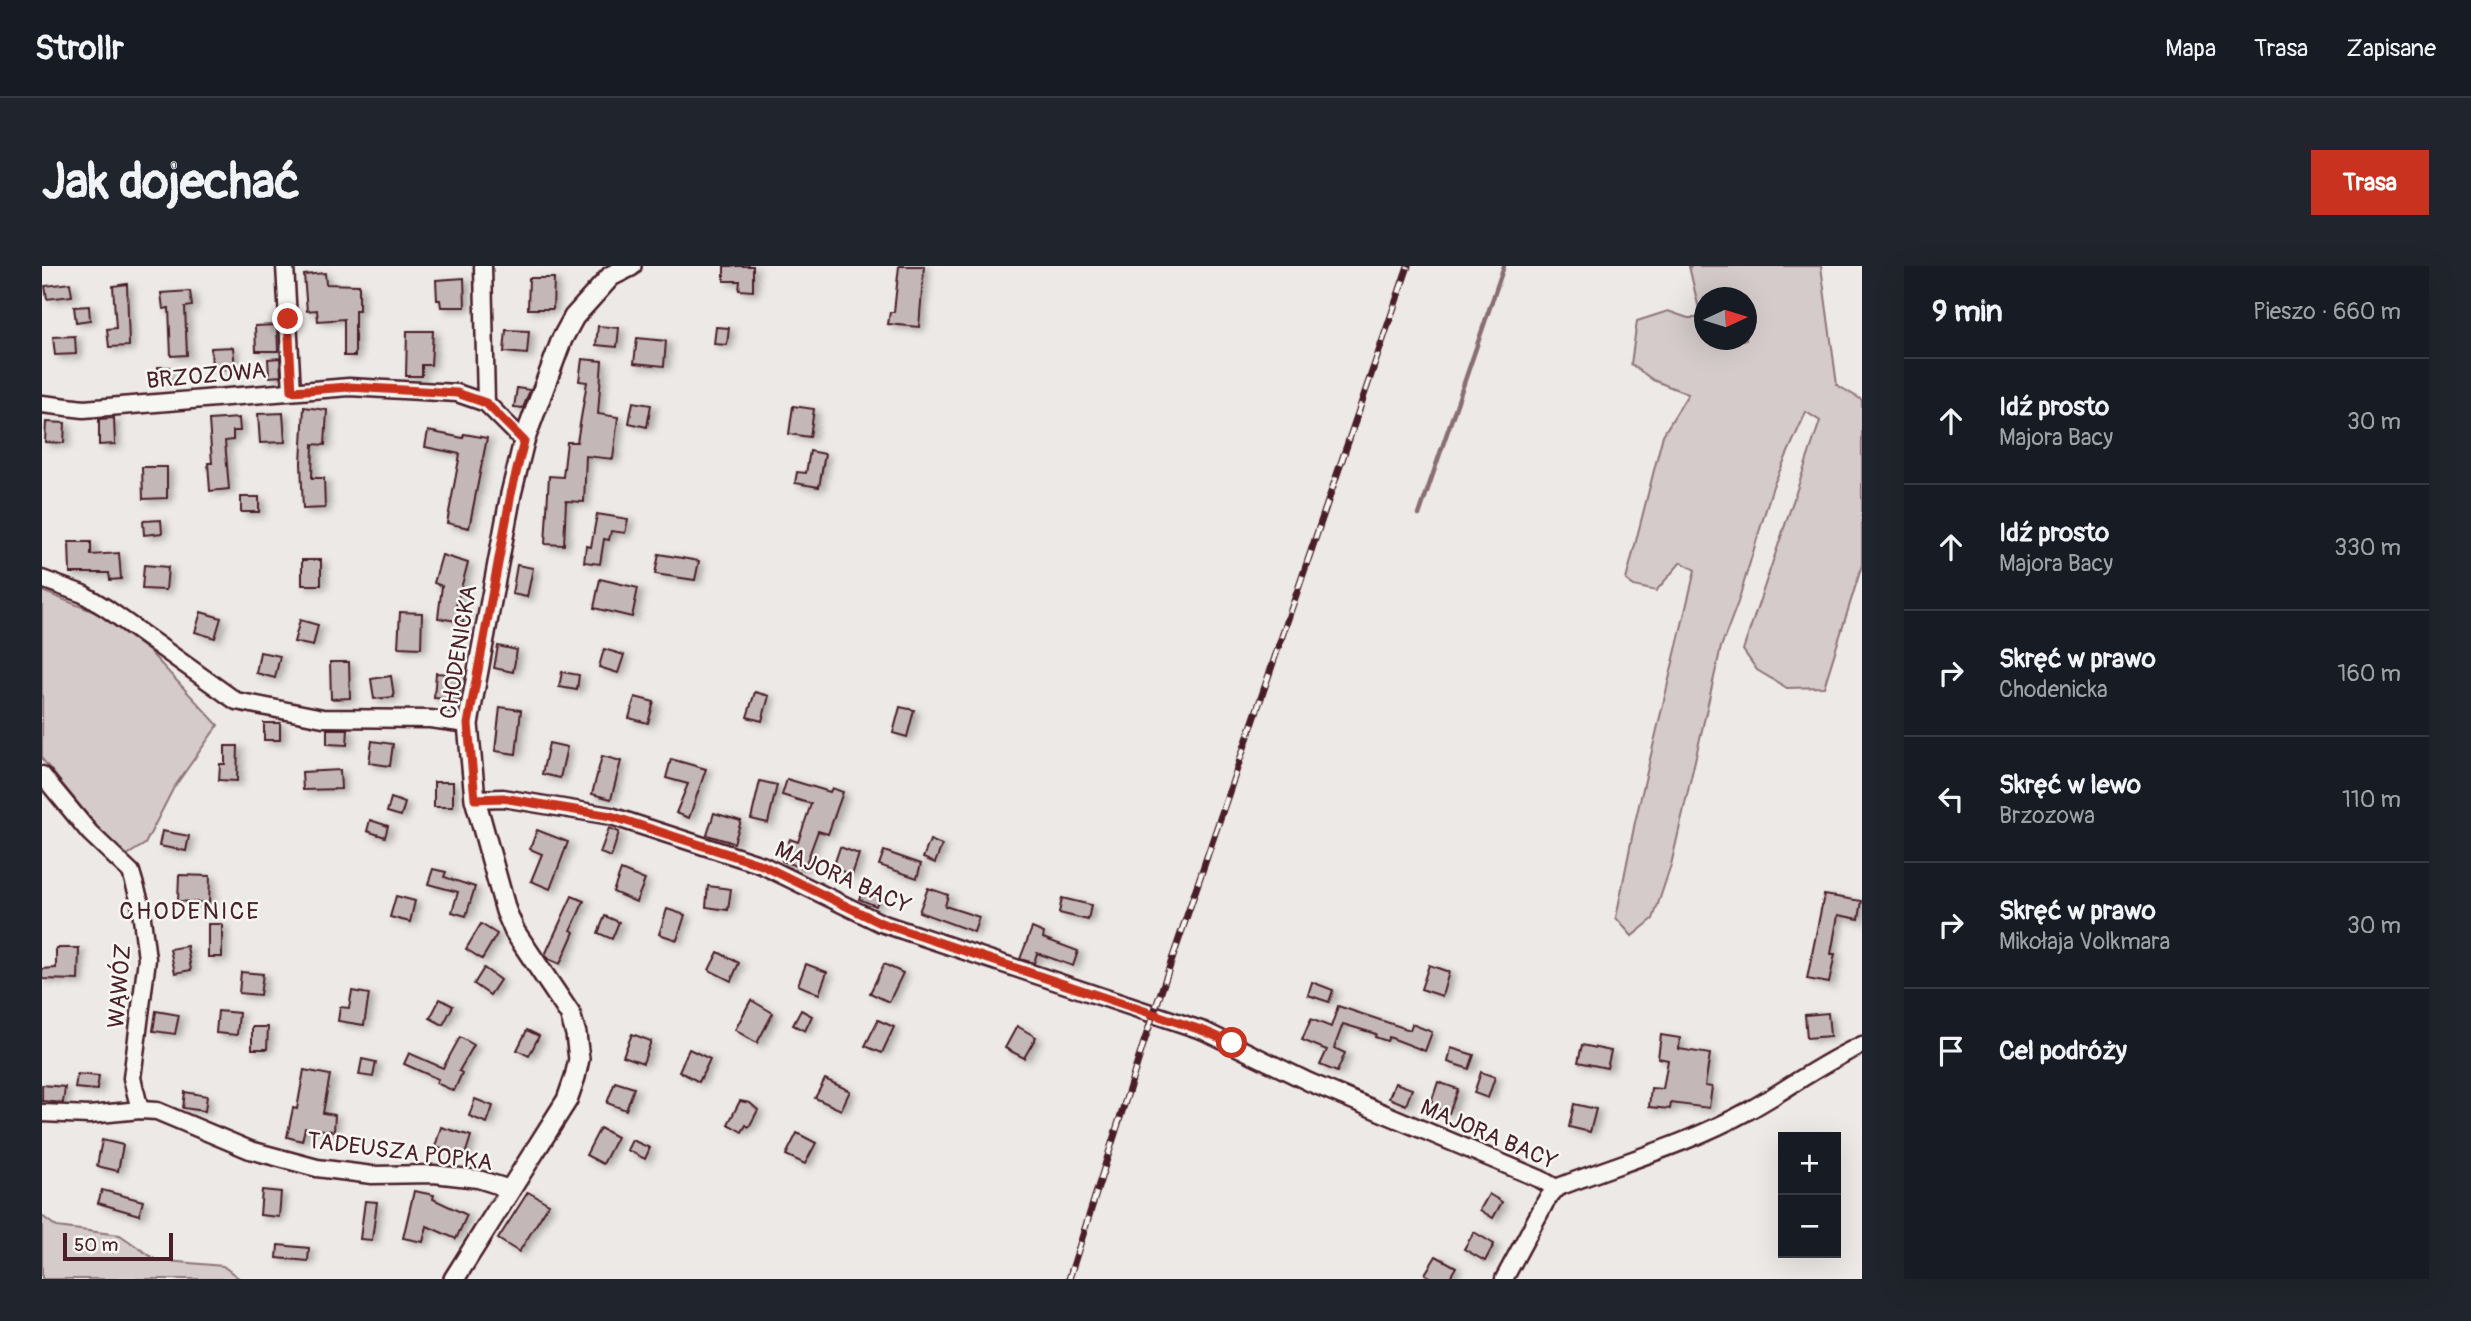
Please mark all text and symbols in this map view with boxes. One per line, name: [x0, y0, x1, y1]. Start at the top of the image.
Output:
text: Strollr: [35, 28, 124, 69]
text: Mapa: [2165, 34, 2216, 63]
text: Trasa: [2254, 34, 2308, 63]
text: Zapisane: [2346, 34, 2436, 63]
button: Trasa: [2311, 150, 2429, 215]
text: Jak dojechać: [42, 152, 300, 213]
north arrow: [1694, 287, 1757, 350]
text: 9 min: [1932, 293, 2003, 330]
text: Pieszo · 660 m: [2253, 297, 2401, 326]
route end: [272, 303, 303, 334]
street label: BRZOZOWA: [145, 356, 267, 395]
text: Idź prosto: [1999, 391, 2109, 423]
icon: ahead: [1932, 402, 1970, 440]
text: 30 m: [2347, 407, 2401, 436]
text: Majora Bacy: [1999, 423, 2113, 452]
text: Idź prosto: [1999, 517, 2109, 549]
icon: ahead: [1932, 528, 1970, 566]
text: 330 m: [2334, 533, 2401, 562]
text: Majora Bacy: [1999, 549, 2113, 578]
street label: CHODENICKA: [434, 583, 483, 721]
text: Skręć w prawo: [1999, 643, 2156, 675]
icon: right: [1932, 654, 1970, 692]
text: 160 m: [2337, 659, 2401, 688]
text: Chodenicka: [1999, 675, 2108, 704]
text: Skręć w lewo: [1999, 769, 2141, 801]
icon: left: [1932, 780, 1970, 818]
text: 110 m: [2342, 785, 2401, 814]
text: Brzozowa: [1999, 801, 2095, 830]
street label: MAJORA BACY: [770, 835, 915, 920]
text: Skręć w prawo: [1999, 895, 2156, 927]
district label: CHODENICE: [119, 897, 261, 926]
icon: right: [1932, 906, 1970, 944]
text: 30 m: [2347, 911, 2401, 940]
text: Mikołaja Volkmara: [1999, 927, 2170, 956]
street label: WĄWÓZ: [100, 942, 138, 1029]
route start: [1216, 1027, 1247, 1058]
icon: arrive: [1932, 1032, 1970, 1070]
text: Cel podróży: [1999, 1035, 2127, 1067]
street label: MAJORA BACY: [1416, 1093, 1562, 1176]
street label: TADEUSZA POPKA: [306, 1126, 494, 1177]
map controls: [1778, 1132, 1841, 1258]
button: +: [1778, 1132, 1841, 1195]
button: −: [1778, 1195, 1841, 1258]
scale bar: [63, 1230, 173, 1262]
text: 50 m: [74, 1233, 118, 1257]

